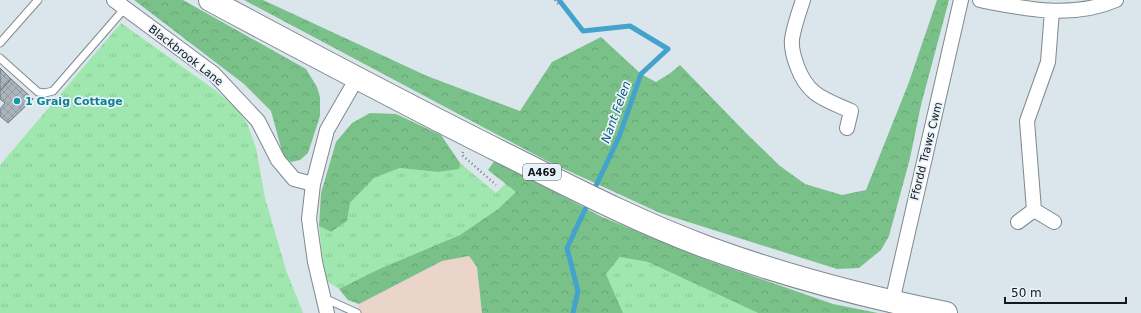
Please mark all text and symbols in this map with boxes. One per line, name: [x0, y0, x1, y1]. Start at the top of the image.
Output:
street label: Blackbrook Lane: [146, 22, 226, 89]
water label: Nant Felen: [598, 79, 634, 145]
place label: 1 Graig Cottage: [25, 95, 123, 108]
marker: 1 Graig Cottage: [12, 96, 22, 106]
street label: Ffordd Traws Cwm: [908, 101, 945, 202]
road number: A469: [523, 164, 561, 180]
scale bar: [1005, 279, 1126, 305]
text: 50 m: [1011, 286, 1042, 300]

